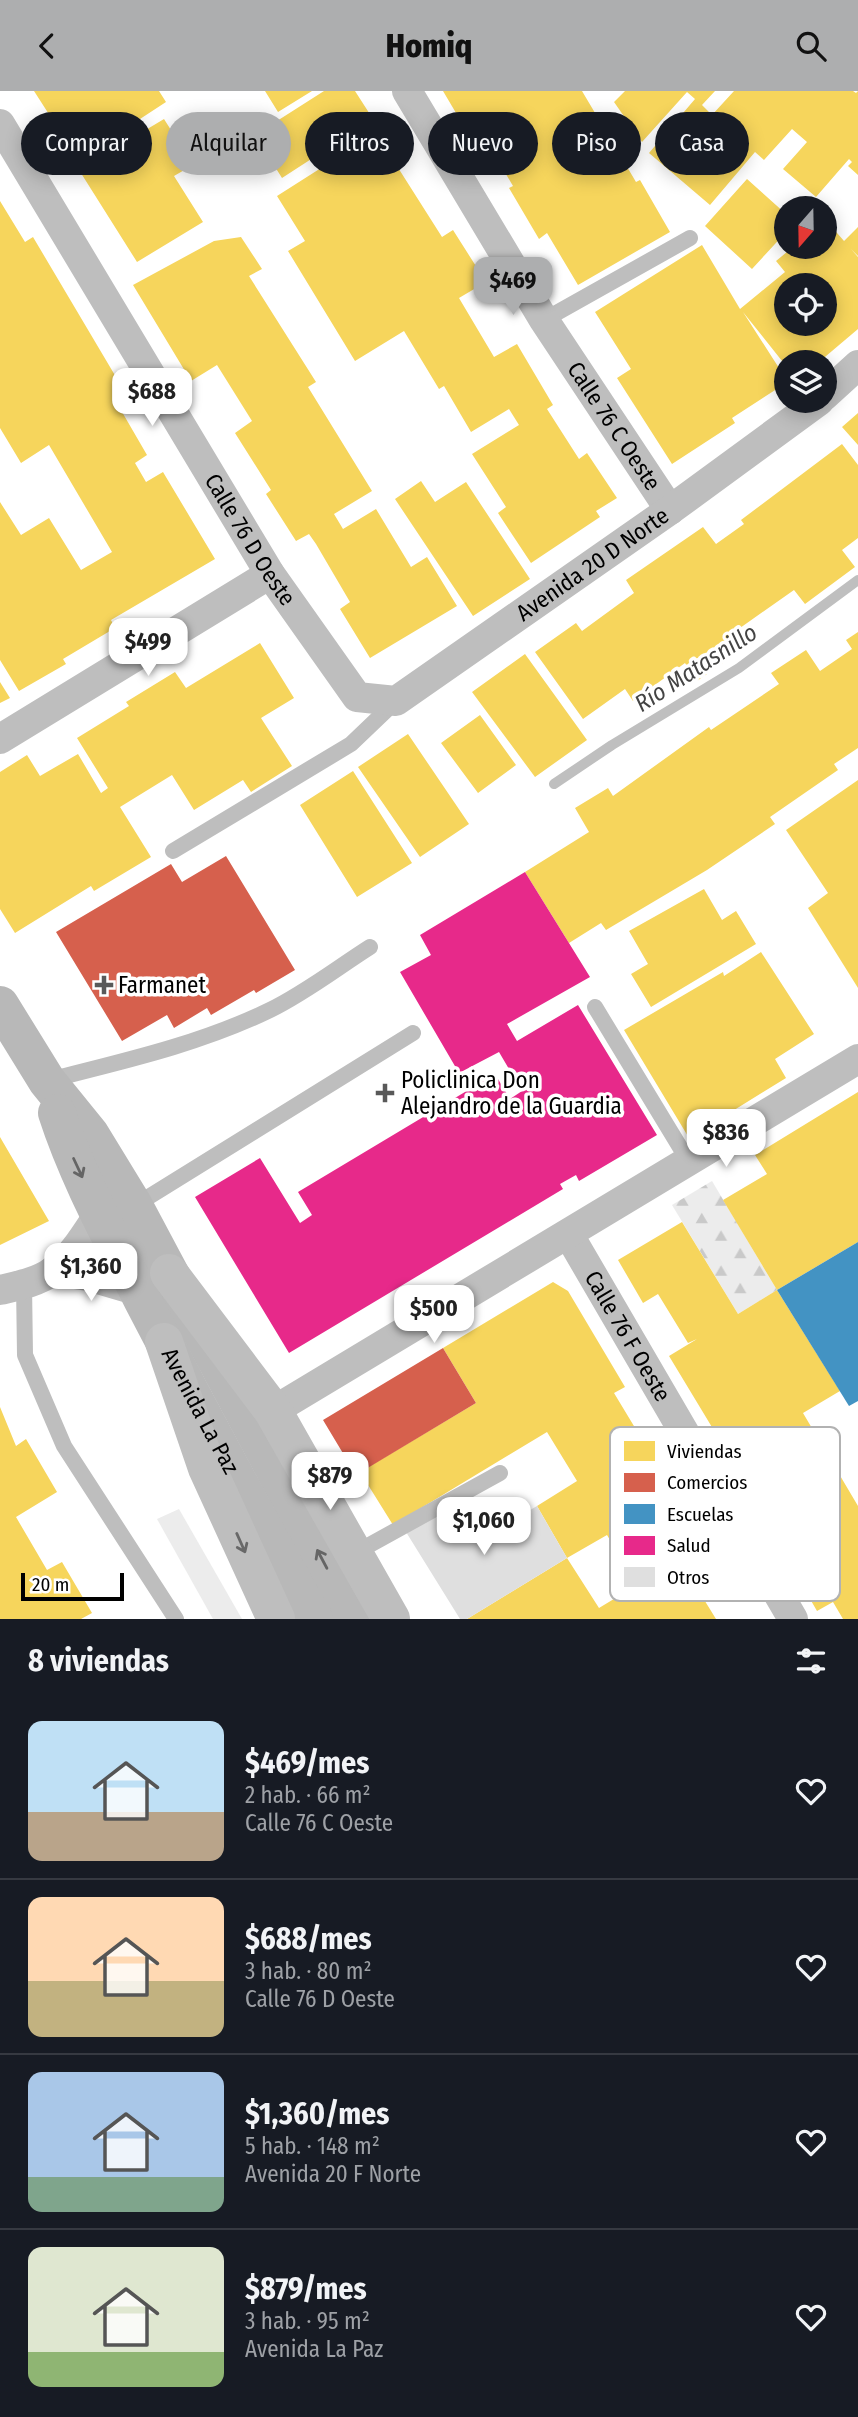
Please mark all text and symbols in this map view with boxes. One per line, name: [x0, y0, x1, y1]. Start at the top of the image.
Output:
icon: back: [28, 27, 66, 65]
text: Homiq: [386, 27, 472, 65]
icon: search: [792, 27, 830, 65]
chip: Comprar: [21, 112, 152, 175]
chip: Alquilar: [166, 112, 291, 175]
chip: Filtros: [305, 112, 414, 175]
chip: Nuevo: [428, 112, 538, 175]
chip: Piso: [552, 112, 641, 175]
chip: Casa: [655, 112, 749, 175]
north arrow: [774, 196, 836, 259]
map controls: [774, 196, 837, 413]
pin: $469: [472, 257, 554, 317]
text: $469: [490, 266, 536, 294]
button: locate: [774, 273, 837, 336]
button: layers: [774, 350, 837, 413]
street label: Calle 76 C Oeste: [562, 356, 667, 495]
pin: $688: [111, 369, 193, 428]
text: $688: [128, 377, 176, 405]
street label: Calle 76 D Oeste: [199, 468, 302, 611]
street label: Avenida 20 D Norte: [511, 501, 674, 627]
water label: Río Matasnillo: [630, 618, 762, 718]
pin: $499: [107, 619, 189, 678]
text: $499: [125, 627, 171, 655]
place label: Farmanet: [118, 971, 206, 999]
marker: Farmanet: [96, 977, 112, 993]
place label: Policlinica Don Alejandro de la Guardia: [401, 1066, 622, 1120]
marker: Policlinica Don Alejandro de la Guardia: [375, 1083, 395, 1103]
pin: $836: [685, 1109, 767, 1169]
text: $836: [703, 1118, 749, 1146]
one-way arrow: [72, 1157, 85, 1178]
pin: $1,360: [34, 1243, 148, 1303]
text: $1,360: [60, 1252, 122, 1280]
street label: Calle 76 F Oeste: [579, 1266, 677, 1406]
pin: $500: [393, 1285, 475, 1345]
text: $500: [410, 1294, 458, 1322]
street label: Avenida La Paz: [156, 1343, 245, 1479]
legend: [610, 1427, 840, 1601]
text: Viviendas: [667, 1440, 742, 1463]
pin: $879: [289, 1453, 371, 1512]
text: $879: [308, 1461, 352, 1489]
text: Comercios: [667, 1471, 747, 1494]
pin: $1,060: [427, 1497, 541, 1557]
text: Escuelas: [667, 1503, 733, 1526]
text: $1,060: [453, 1506, 515, 1534]
one-way arrow: [235, 1531, 248, 1553]
text: Salud: [667, 1534, 711, 1557]
one-way arrow: [315, 1549, 328, 1570]
text: Otros: [667, 1566, 709, 1589]
scale bar: [21, 1570, 124, 1602]
text: 20 m: [32, 1573, 69, 1596]
icon: filters: [792, 1642, 830, 1680]
text: 8 viviendas: [28, 1643, 169, 1679]
text: $469/mes: [245, 1745, 369, 1781]
icon: home: [84, 1749, 168, 1833]
icon: heart: [792, 1772, 830, 1810]
text: 2 hab. · 66 m²: [245, 1781, 371, 1809]
text: Calle 76 C Oeste: [245, 1809, 393, 1837]
text: $688/mes: [245, 1921, 372, 1957]
icon: home: [84, 1925, 168, 2009]
icon: heart: [792, 1948, 830, 1986]
text: 3 hab. · 80 m²: [245, 1957, 372, 1985]
text: Calle 76 D Oeste: [245, 1985, 395, 2013]
text: $1,360/mes: [245, 2096, 389, 2132]
icon: home: [84, 2100, 168, 2184]
icon: heart: [792, 2123, 830, 2161]
text: 5 hab. · 148 m²: [245, 2132, 380, 2160]
text: Avenida 20 F Norte: [245, 2160, 421, 2188]
text: $879/mes: [245, 2271, 367, 2307]
icon: home: [84, 2275, 168, 2359]
icon: heart: [792, 2298, 830, 2336]
text: 3 hab. · 95 m²: [245, 2307, 370, 2335]
text: Avenida La Paz: [245, 2335, 383, 2363]

